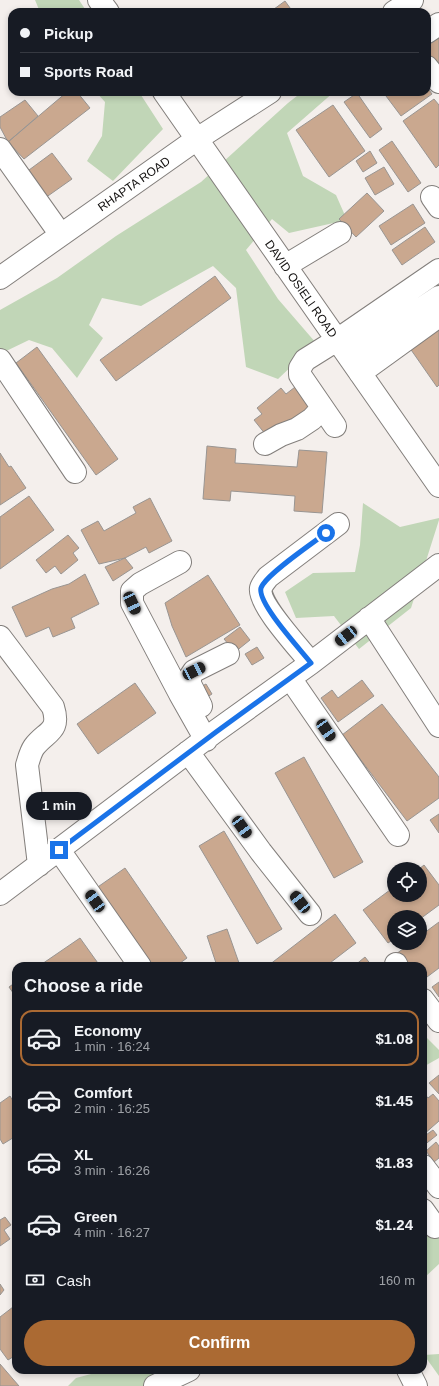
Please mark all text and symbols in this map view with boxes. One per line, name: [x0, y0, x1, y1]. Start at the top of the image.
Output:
text: Pickup: [44, 25, 93, 42]
text: Sports Road: [44, 63, 133, 80]
street label: RHAPTA ROAD: [95, 154, 173, 214]
street label: DAVID OSIELI ROAD: [262, 238, 340, 341]
route start: [317, 524, 335, 542]
car: [121, 590, 143, 616]
car: [333, 624, 359, 648]
car: [181, 660, 207, 682]
car: [314, 717, 338, 743]
callout: 1 min: [26, 792, 92, 820]
text: 1 min: [42, 798, 76, 813]
car: [230, 814, 254, 840]
route end: [50, 841, 68, 859]
map controls: [387, 862, 427, 950]
button: locate: [387, 862, 427, 902]
car: [83, 888, 107, 914]
car: [288, 889, 312, 915]
button: layers: [387, 910, 427, 950]
text: Choose a ride: [24, 976, 143, 996]
icon: car: [26, 1020, 62, 1056]
text: Economy: [74, 1022, 142, 1039]
text: $1.08: [375, 1030, 413, 1047]
text: 1 min · 16:24: [74, 1039, 150, 1054]
icon: car: [26, 1082, 62, 1118]
text: Comfort: [74, 1084, 132, 1101]
text: $1.45: [375, 1092, 413, 1109]
text: 2 min · 16:25: [74, 1101, 150, 1116]
icon: car: [26, 1144, 62, 1180]
text: XL: [74, 1146, 93, 1163]
text: $1.83: [375, 1154, 413, 1171]
text: 3 min · 16:26: [74, 1163, 150, 1178]
icon: car: [26, 1206, 62, 1242]
text: Green: [74, 1208, 117, 1225]
text: $1.24: [375, 1216, 413, 1233]
text: 4 min · 16:27: [74, 1225, 150, 1240]
icon: cash: [24, 1269, 46, 1291]
text: Cash: [56, 1272, 91, 1289]
text: 160 m: [379, 1273, 415, 1288]
button: Confirm: [24, 1320, 415, 1366]

